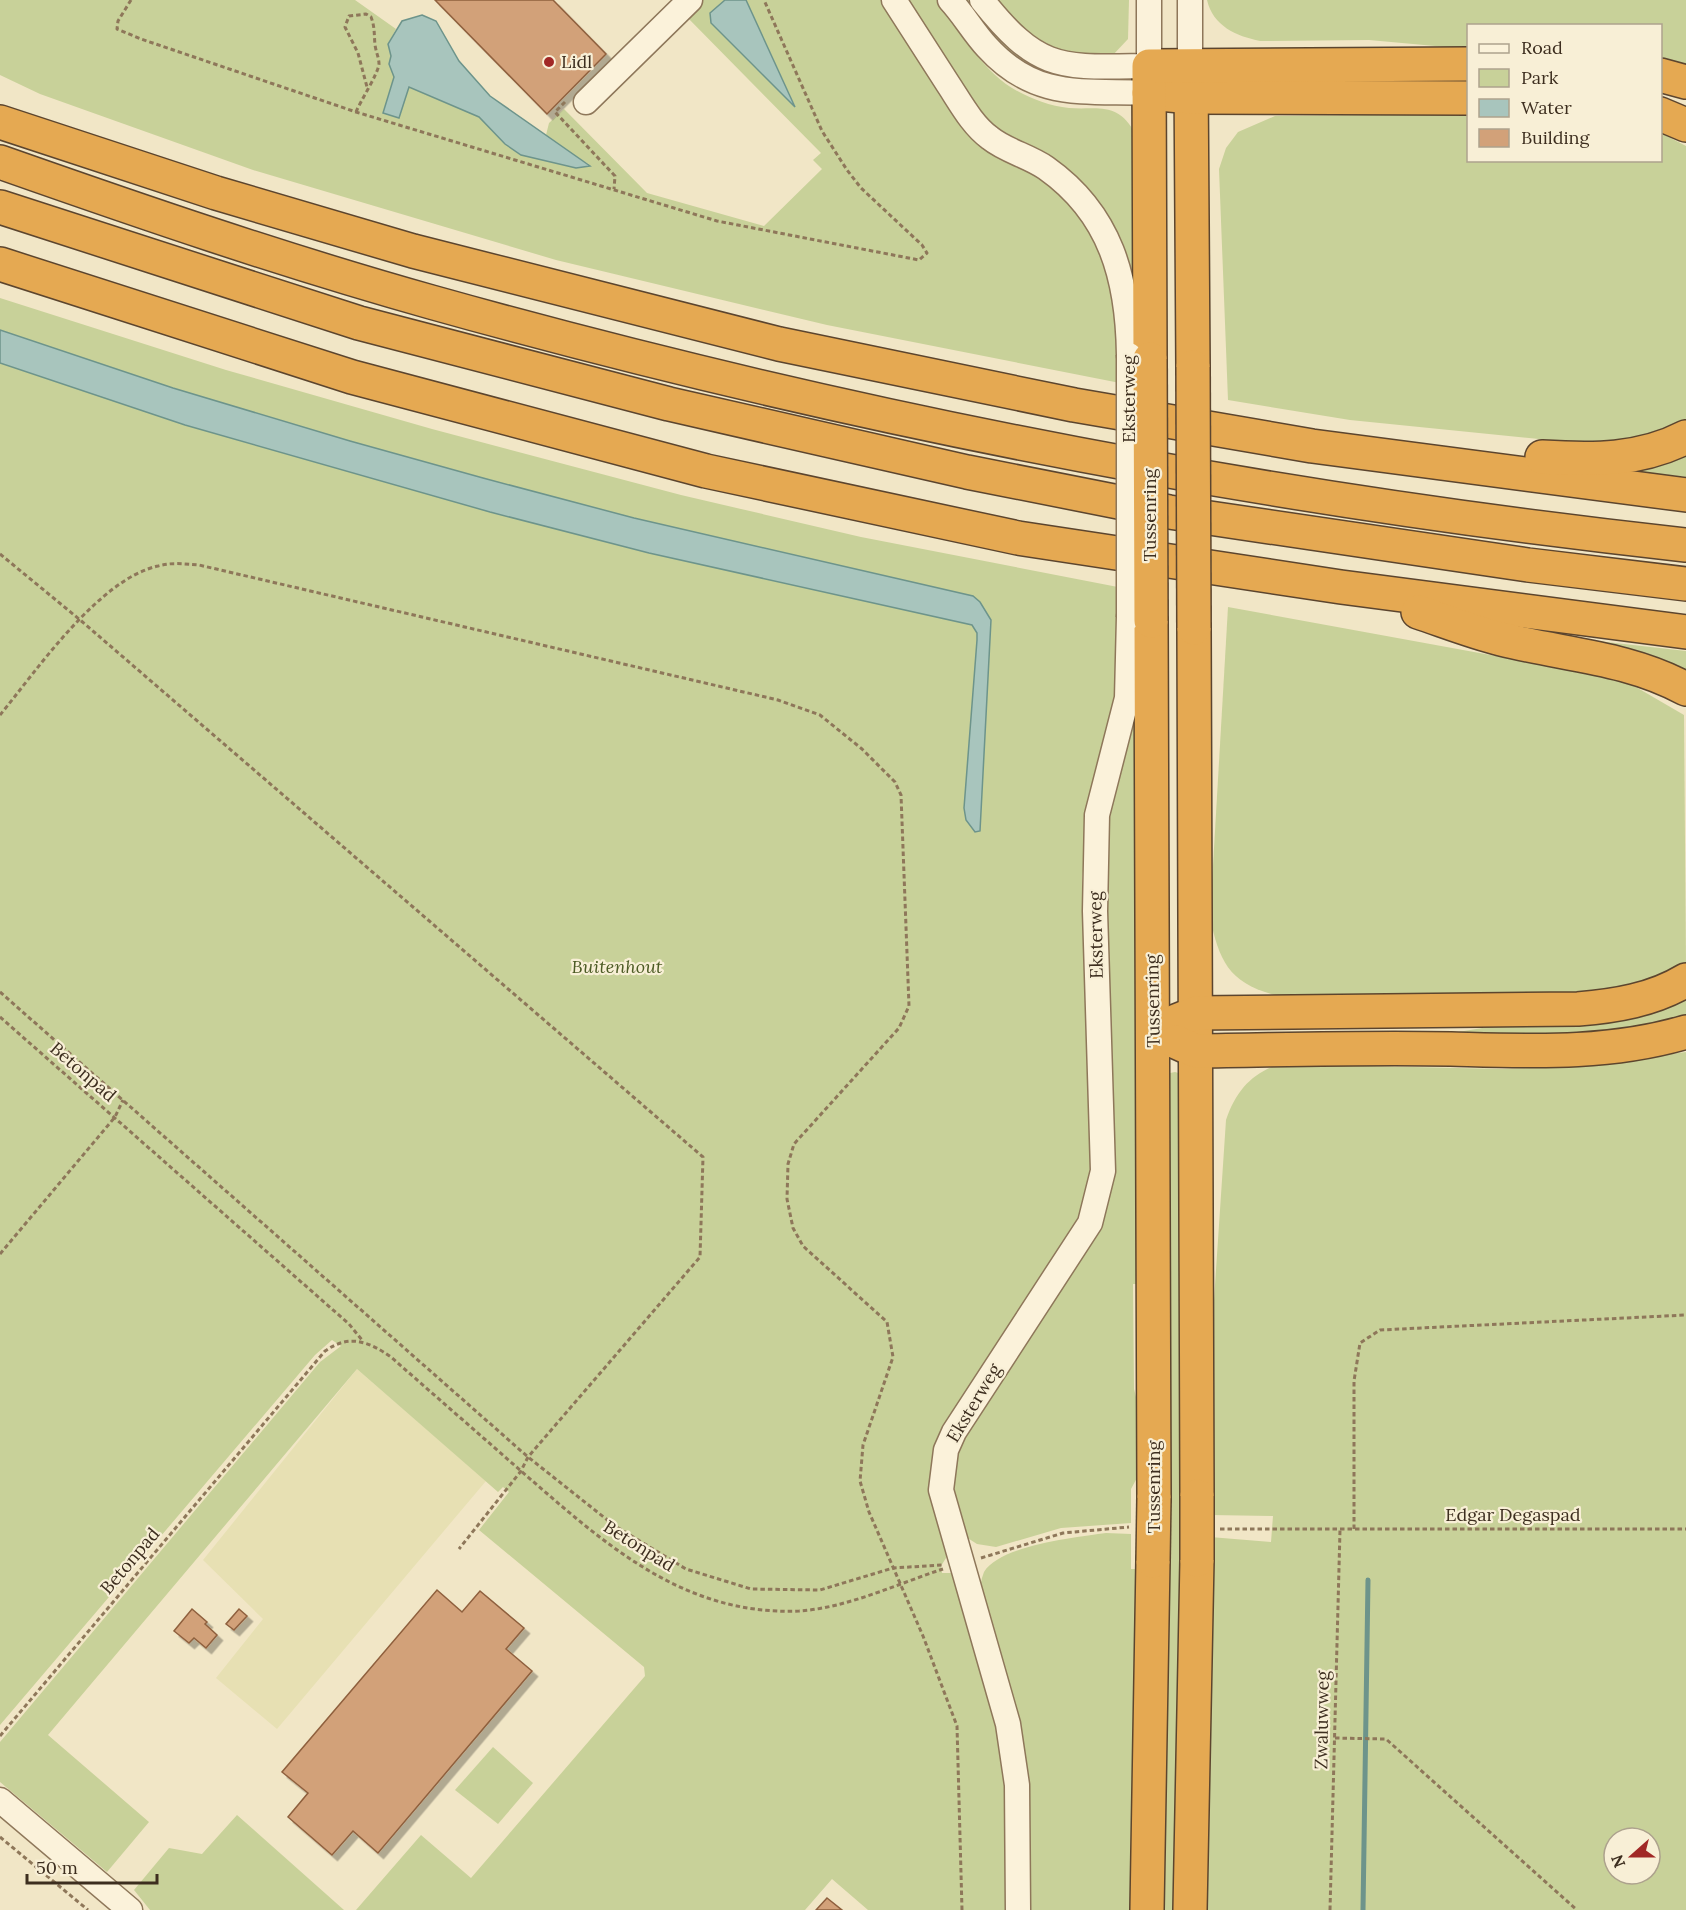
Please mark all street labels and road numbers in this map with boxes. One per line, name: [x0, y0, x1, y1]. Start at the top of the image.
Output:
street label: Eksterweg: [1117, 354, 1140, 443]
street label: Tussenring: [1138, 467, 1161, 562]
street label: Eksterweg: [1083, 890, 1108, 979]
street label: Tussenring: [1140, 953, 1165, 1048]
street label: Betonpad: [46, 1037, 121, 1107]
street label: Eksterweg: [941, 1358, 1007, 1446]
street label: Tussenring: [1142, 1439, 1165, 1534]
street label: Edgar Degaspad: [1445, 1503, 1581, 1526]
street label: Betonpad: [599, 1515, 679, 1577]
street label: Betonpad: [95, 1522, 164, 1599]
street label: Zwaluwweg: [1309, 1669, 1334, 1770]

